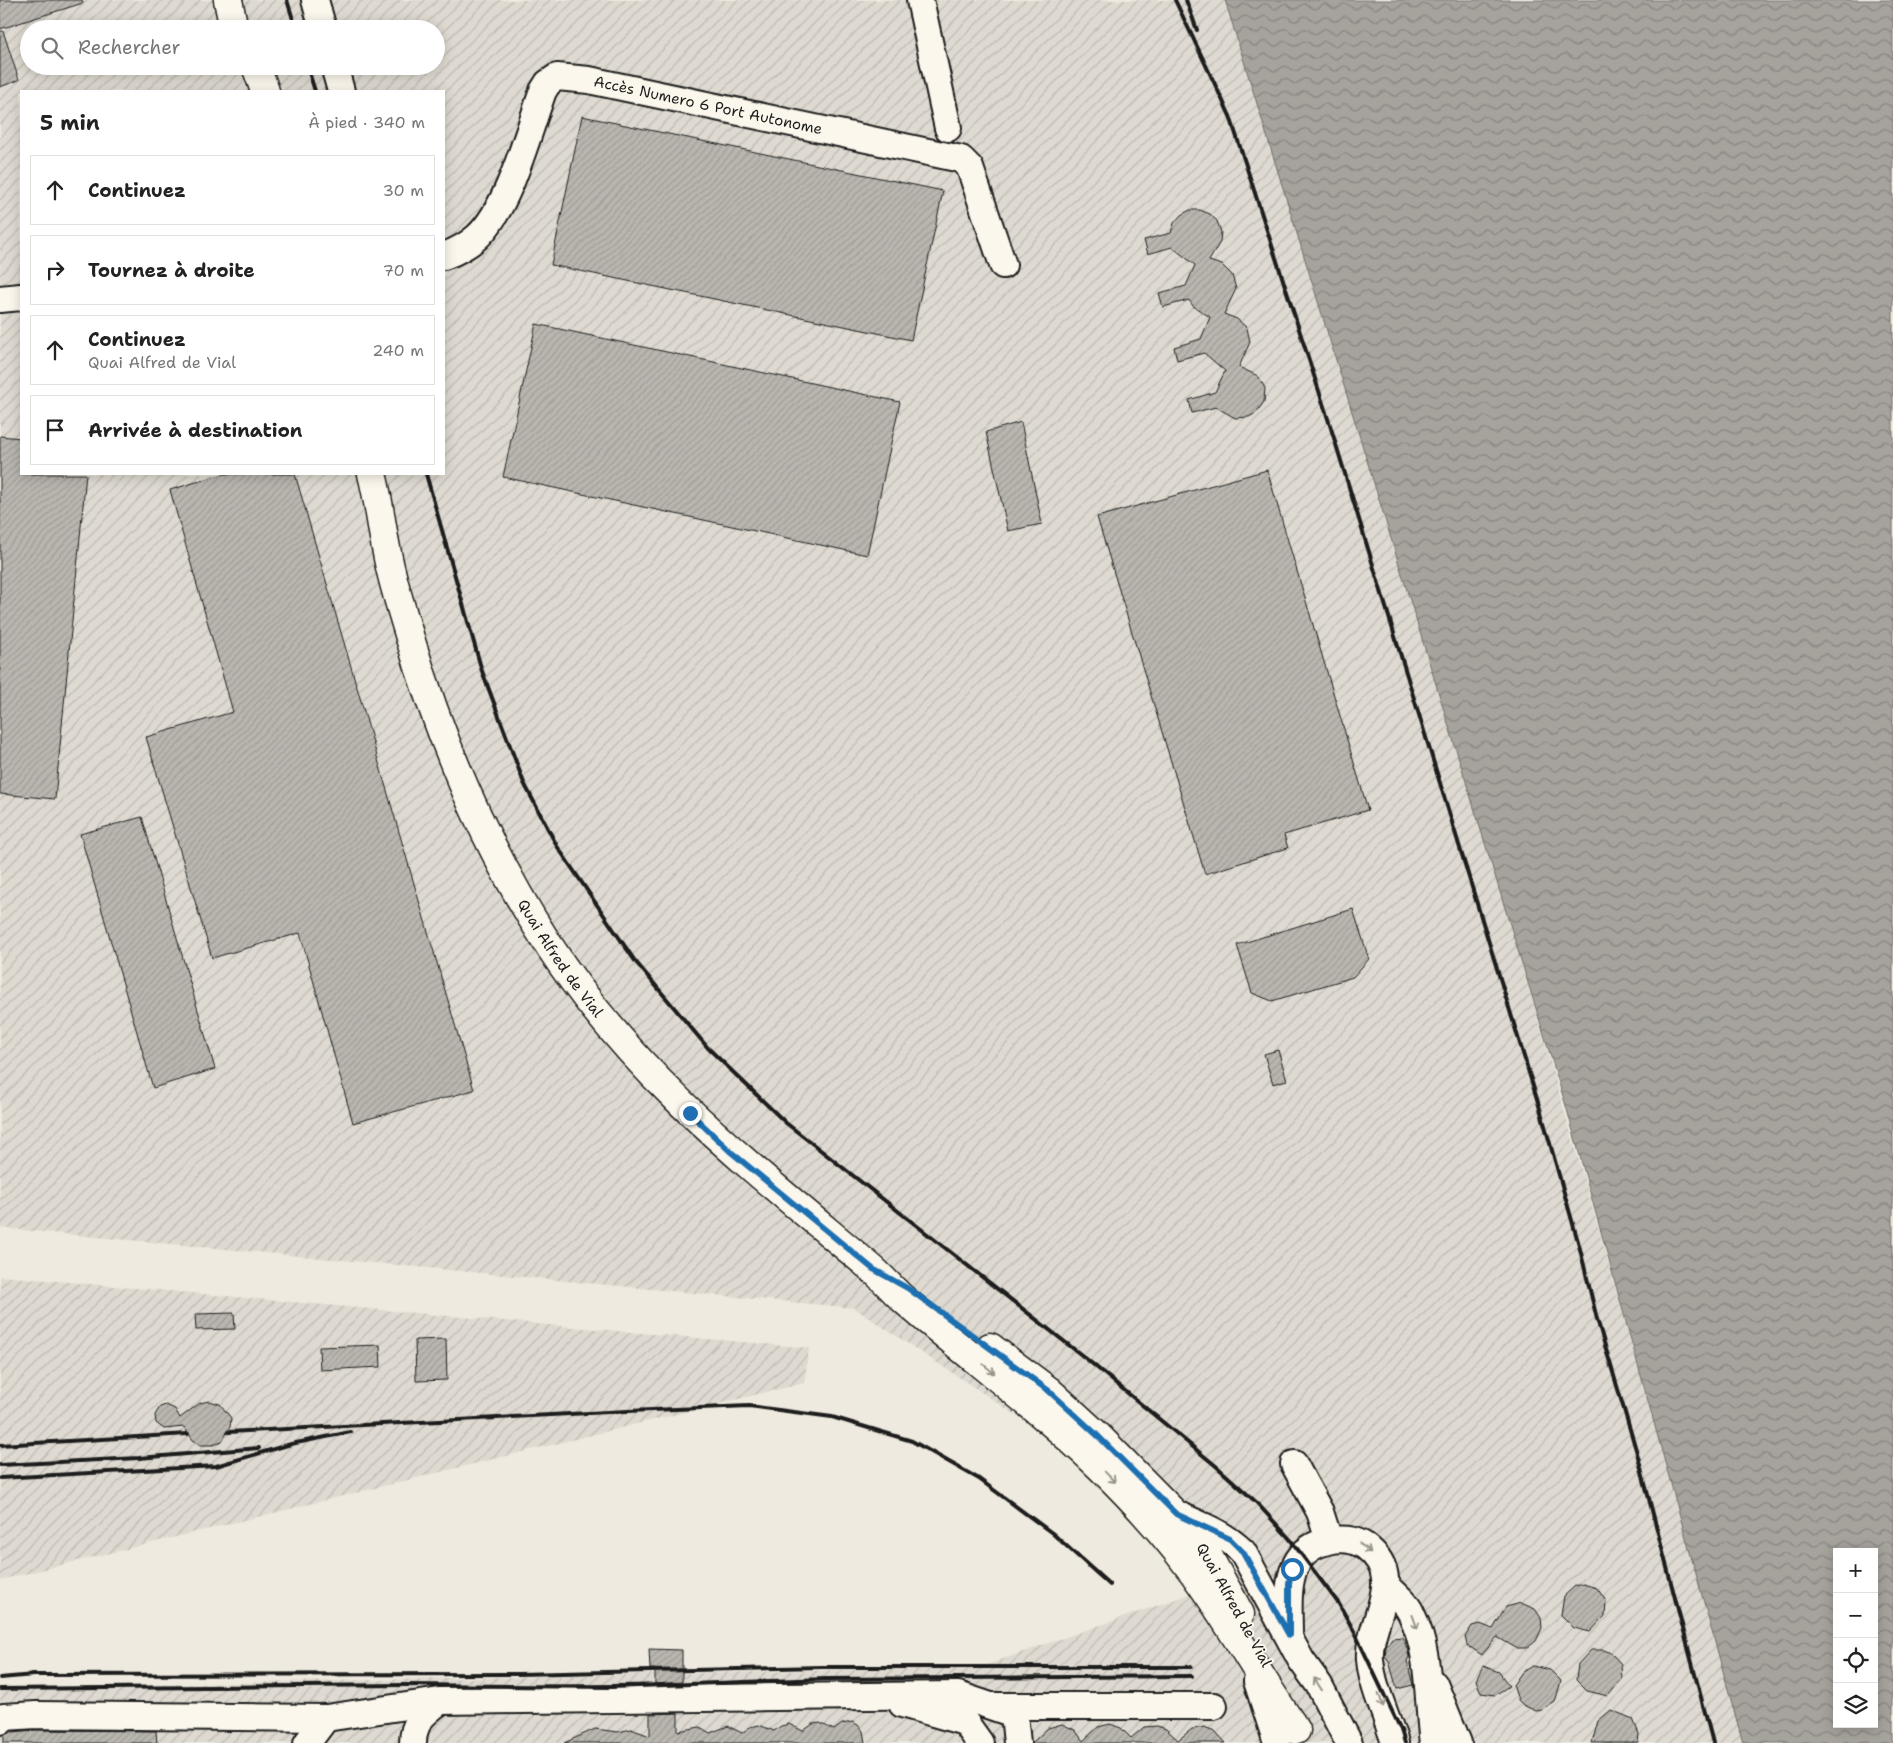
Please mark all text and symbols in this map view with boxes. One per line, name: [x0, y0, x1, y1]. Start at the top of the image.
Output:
search box: [20, 20, 445, 75]
icon: search: [38, 34, 66, 62]
text: Rechercher: [78, 35, 181, 60]
street label: Accès Numero 6 Port Autonome: [592, 71, 824, 139]
text: 5 min: [40, 109, 100, 137]
text: À pied · 340 m: [308, 112, 425, 133]
icon: ahead: [41, 176, 69, 204]
text: Continuez: [88, 178, 186, 203]
text: 30 m: [383, 180, 424, 201]
icon: right: [41, 256, 69, 284]
text: Tournez à droite: [88, 258, 255, 283]
text: 70 m: [383, 260, 424, 281]
text: Continuez: [88, 327, 186, 352]
icon: ahead: [41, 336, 69, 364]
text: 240 m: [372, 340, 424, 361]
text: Quai Alfred de Vial: [88, 352, 236, 373]
icon: arrive: [41, 416, 69, 444]
text: Arrivée à destination: [88, 418, 302, 443]
street label: Quai Alfred de Vial: [513, 896, 608, 1022]
route end: [679, 1102, 702, 1125]
one-way arrow: [982, 1364, 995, 1375]
one-way arrow: [1104, 1471, 1116, 1484]
street label: Quai Alfred de Vial: [1192, 1539, 1277, 1671]
one-way arrow: [1358, 1543, 1371, 1554]
map controls: [1833, 1548, 1878, 1728]
button: +: [1833, 1548, 1878, 1593]
route start: [1281, 1558, 1304, 1581]
button: −: [1833, 1593, 1878, 1638]
one-way arrow: [1411, 1614, 1420, 1629]
button: locate: [1833, 1638, 1878, 1683]
one-way arrow: [1313, 1678, 1323, 1692]
button: layers: [1833, 1683, 1878, 1728]
one-way arrow: [1377, 1691, 1386, 1707]

